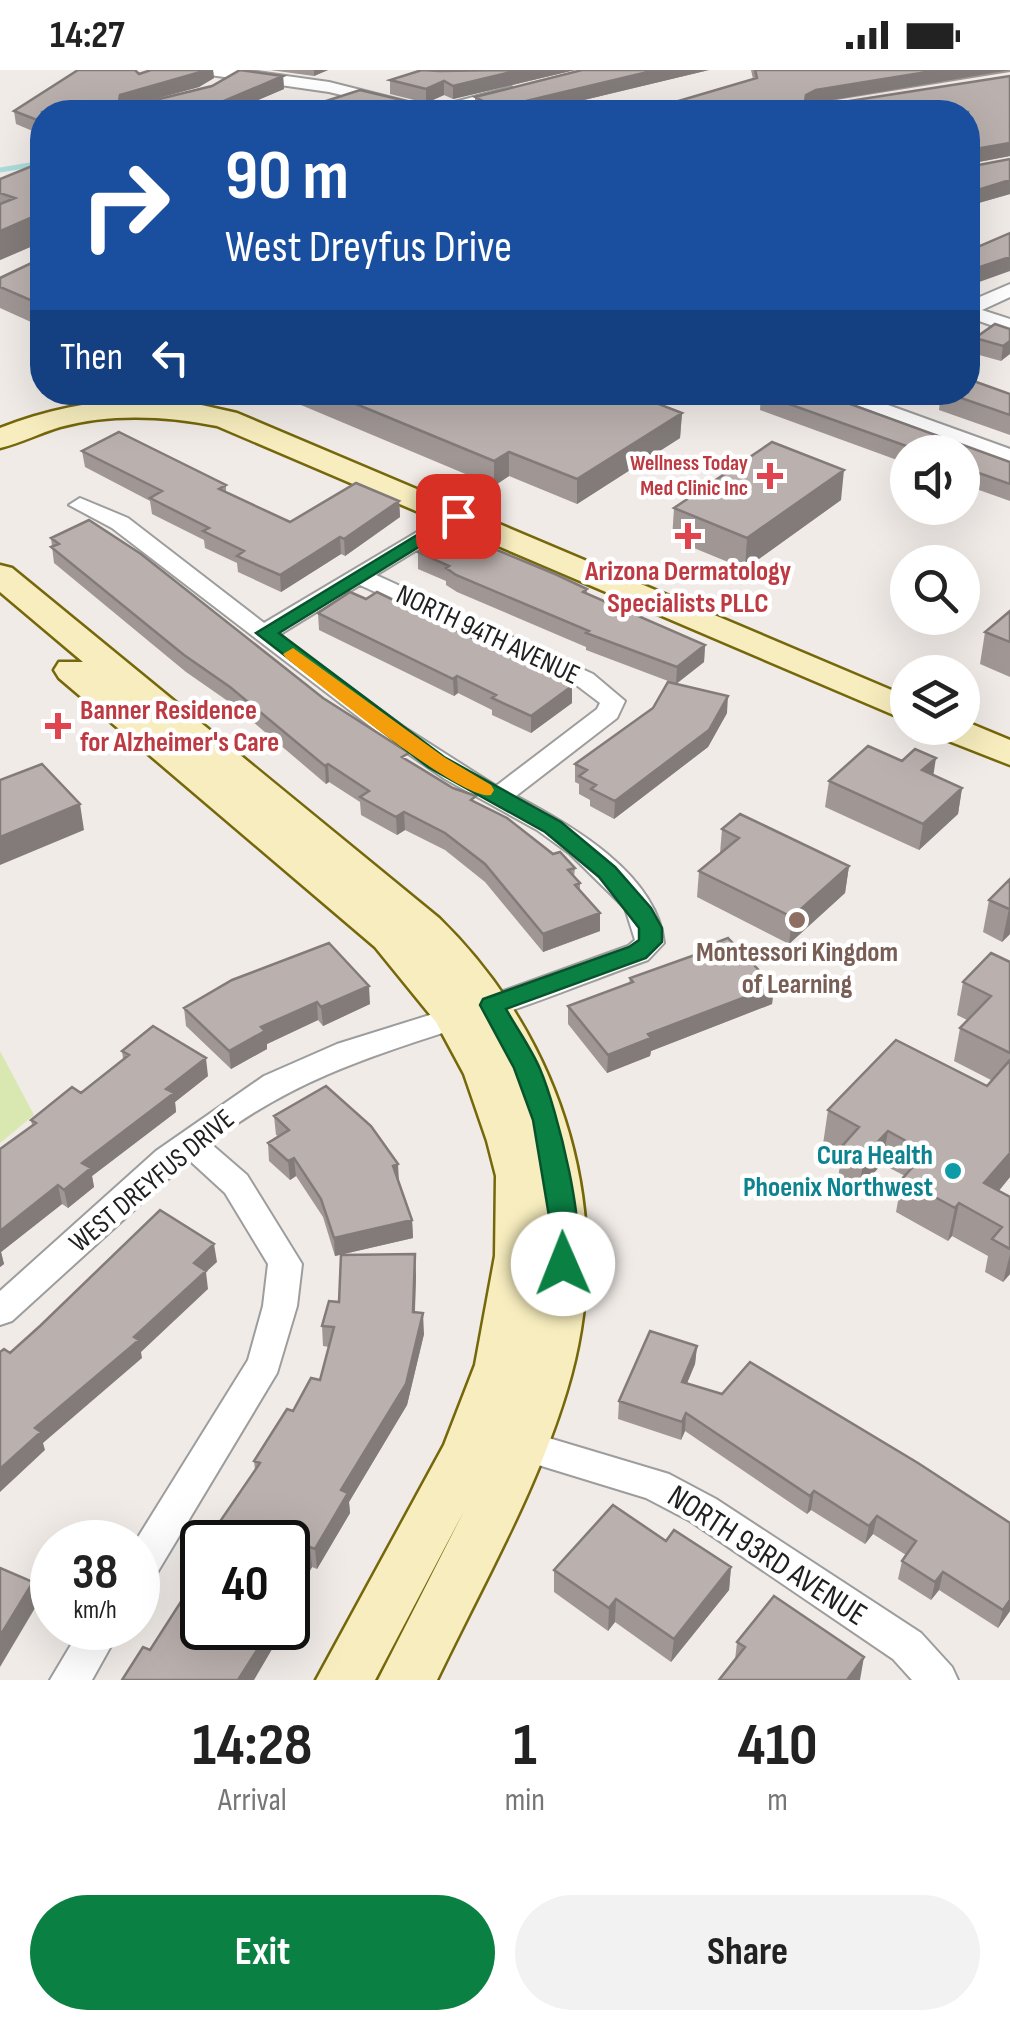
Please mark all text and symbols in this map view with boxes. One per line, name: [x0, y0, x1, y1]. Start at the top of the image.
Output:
text: 14:27: [50, 13, 125, 58]
text: 90 m: [225, 135, 349, 219]
icon: right: [60, 140, 190, 270]
text: West Dreyfus Drive: [225, 220, 512, 275]
icon: left: [143, 330, 198, 385]
text: Then: [60, 335, 123, 380]
map controls: [890, 435, 980, 745]
button: sound: [890, 435, 980, 525]
place label: Wellness Today Med Clinic Inc: [630, 450, 748, 502]
marker: Wellness Today Med Clinic Inc: [757, 463, 783, 489]
pin: [416, 474, 501, 559]
icon: arrive: [431, 489, 486, 544]
marker: Arizona Dermatology Specialists PLLC: [675, 523, 701, 549]
button: search: [890, 545, 980, 635]
place label: Arizona Dermatology Specialists PLLC: [584, 555, 791, 620]
street label: NORTH 94TH AVENUE: [391, 578, 585, 692]
button: layers: [890, 655, 980, 745]
place label: Banner Residence for Alzheimer's Care: [80, 694, 279, 759]
marker: Banner Residence for Alzheimer's Care: [45, 713, 71, 739]
marker: Montessori Kingdom of Learning: [786, 909, 808, 931]
place label: Montessori Kingdom of Learning: [696, 936, 898, 1001]
street label: WEST DREYFUS DRIVE: [63, 1103, 241, 1259]
place label: Cura Health Phoenix Northwest: [743, 1139, 933, 1204]
marker: Cura Health Phoenix Northwest: [942, 1160, 964, 1182]
position arrow: [511, 1212, 615, 1316]
street label: NORTH 93RD AVENUE: [660, 1477, 874, 1635]
speed limit sign: 40: [180, 1520, 310, 1650]
text: 38: [72, 1543, 118, 1603]
text: km/h: [73, 1595, 117, 1626]
text: 14:28: [192, 1710, 312, 1782]
text: 1: [513, 1710, 537, 1782]
text: 410: [737, 1710, 818, 1782]
text: Arrival: [218, 1781, 287, 1820]
text: min: [505, 1781, 545, 1820]
text: m: [767, 1781, 788, 1820]
button: Exit: [30, 1895, 495, 2010]
button: Share: [515, 1895, 980, 2010]

